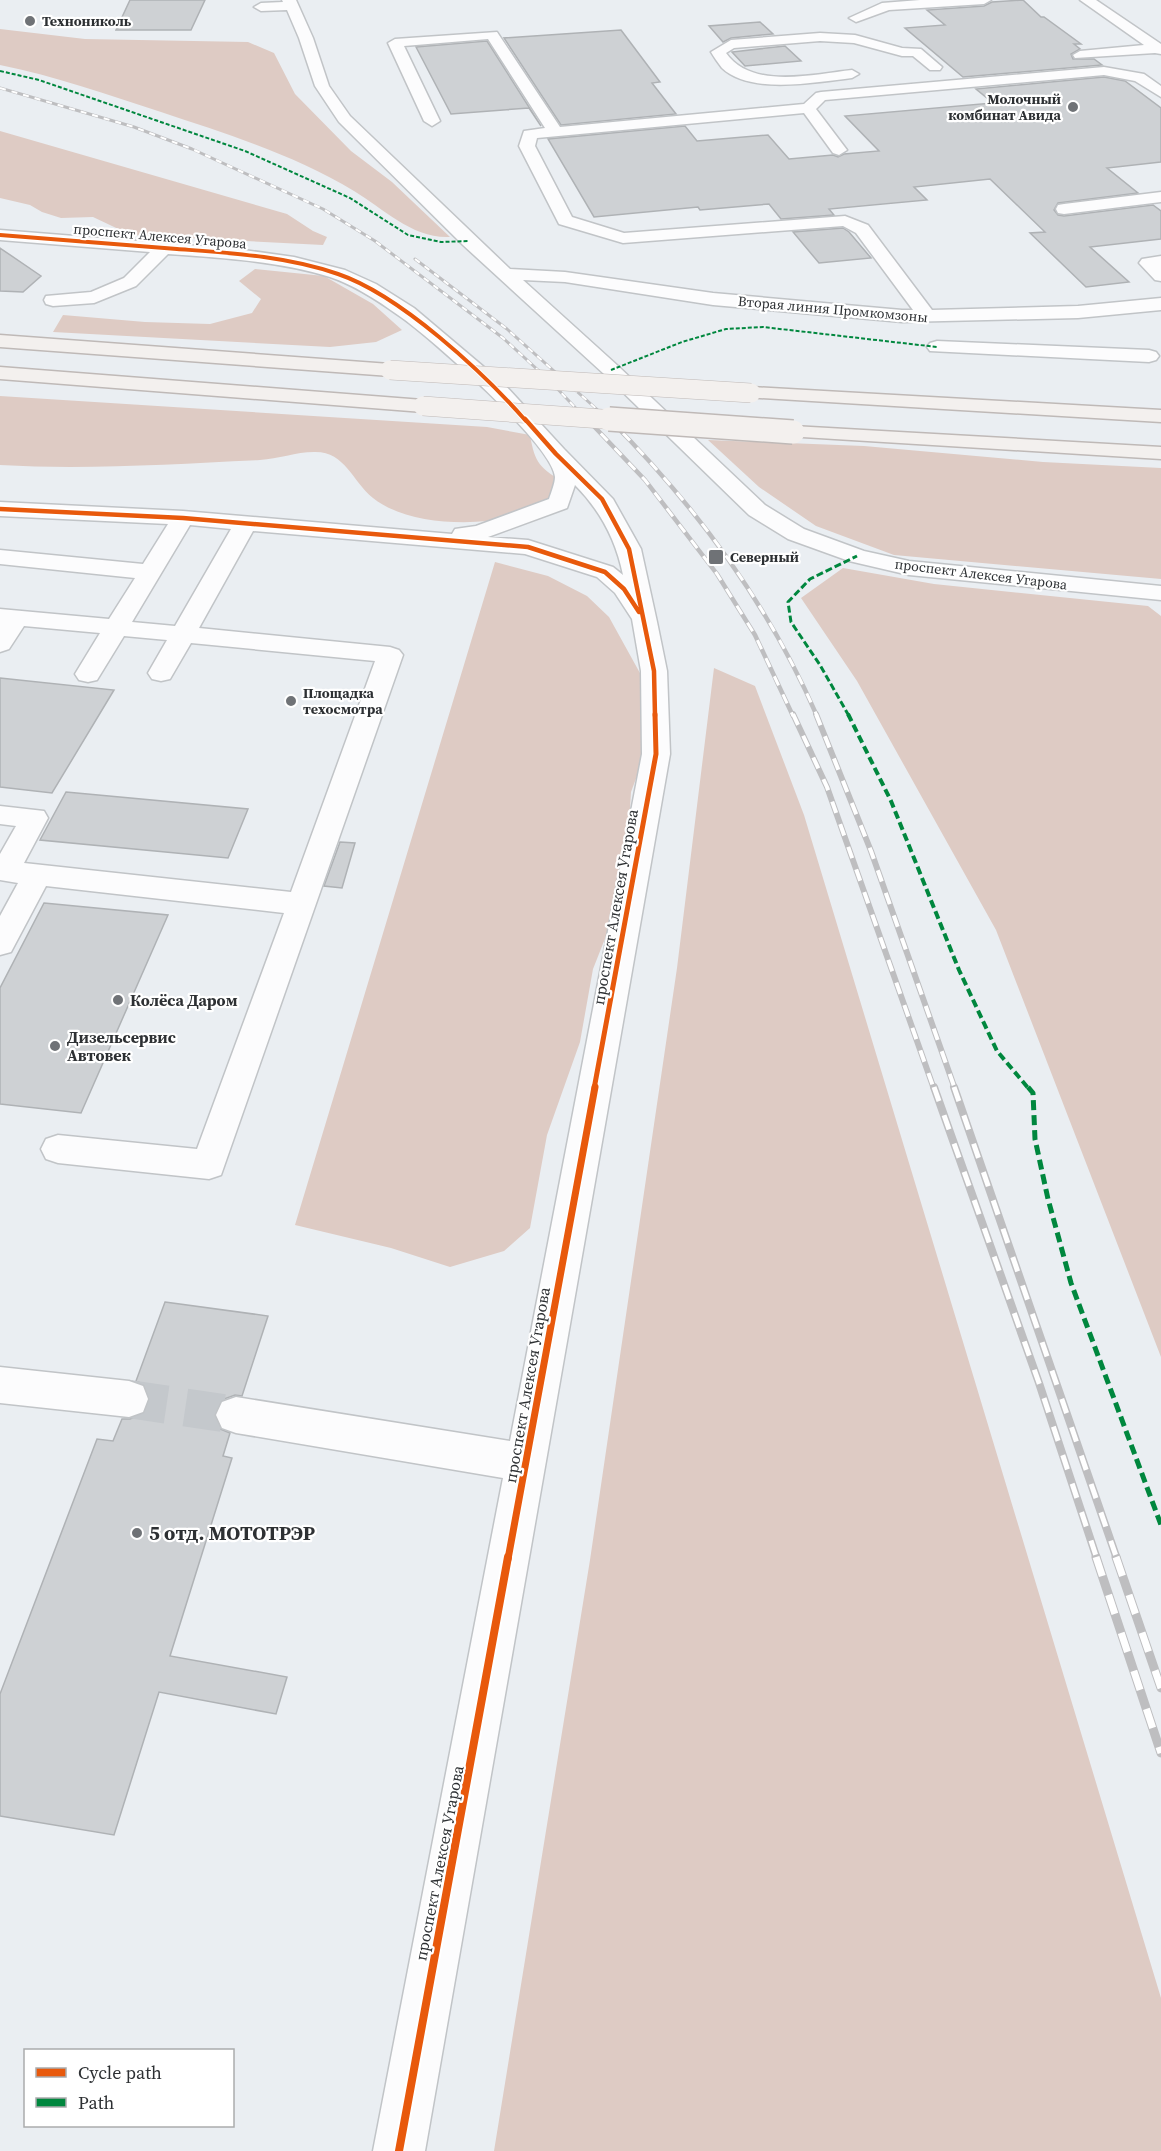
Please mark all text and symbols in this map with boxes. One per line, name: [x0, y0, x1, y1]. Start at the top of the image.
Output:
place label: Технониколь: [42, 11, 132, 31]
marker: Технониколь: [23, 14, 37, 28]
place label: Молочный комбинат Авида: [948, 89, 1062, 125]
marker: Молочный комбинат Авида: [1066, 100, 1080, 114]
street label: проспект Алексея Угарова: [73, 218, 248, 254]
street label: Вторая линия Промкомзоны: [737, 291, 929, 327]
place label: Северный: [730, 547, 799, 567]
marker: Северный: [707, 548, 725, 566]
street label: проспект Алексея Угарова: [894, 553, 1069, 595]
place label: Площадка техосмотра: [303, 683, 383, 719]
marker: Площадка техосмотра: [284, 694, 298, 708]
street label: проспект Алексея Угарова: [587, 807, 643, 1007]
place label: Колёса Даром: [130, 989, 238, 1011]
marker: Колёса Даром: [111, 993, 125, 1007]
place label: Дизельсервис Автовек: [67, 1026, 176, 1066]
marker: Дизельсервис Автовек: [48, 1039, 62, 1053]
street label: проспект Алексея Угарова: [499, 1285, 555, 1485]
place label: 5 отд. МОТОТРЭР: [149, 1519, 315, 1547]
marker: 5 отд. МОТОТРЭР: [130, 1526, 144, 1540]
street label: проспект Алексея Угарова: [409, 1763, 469, 1963]
legend: [24, 2049, 234, 2127]
text: Cycle path: [78, 2060, 162, 2085]
text: Path: [78, 2090, 115, 2115]

